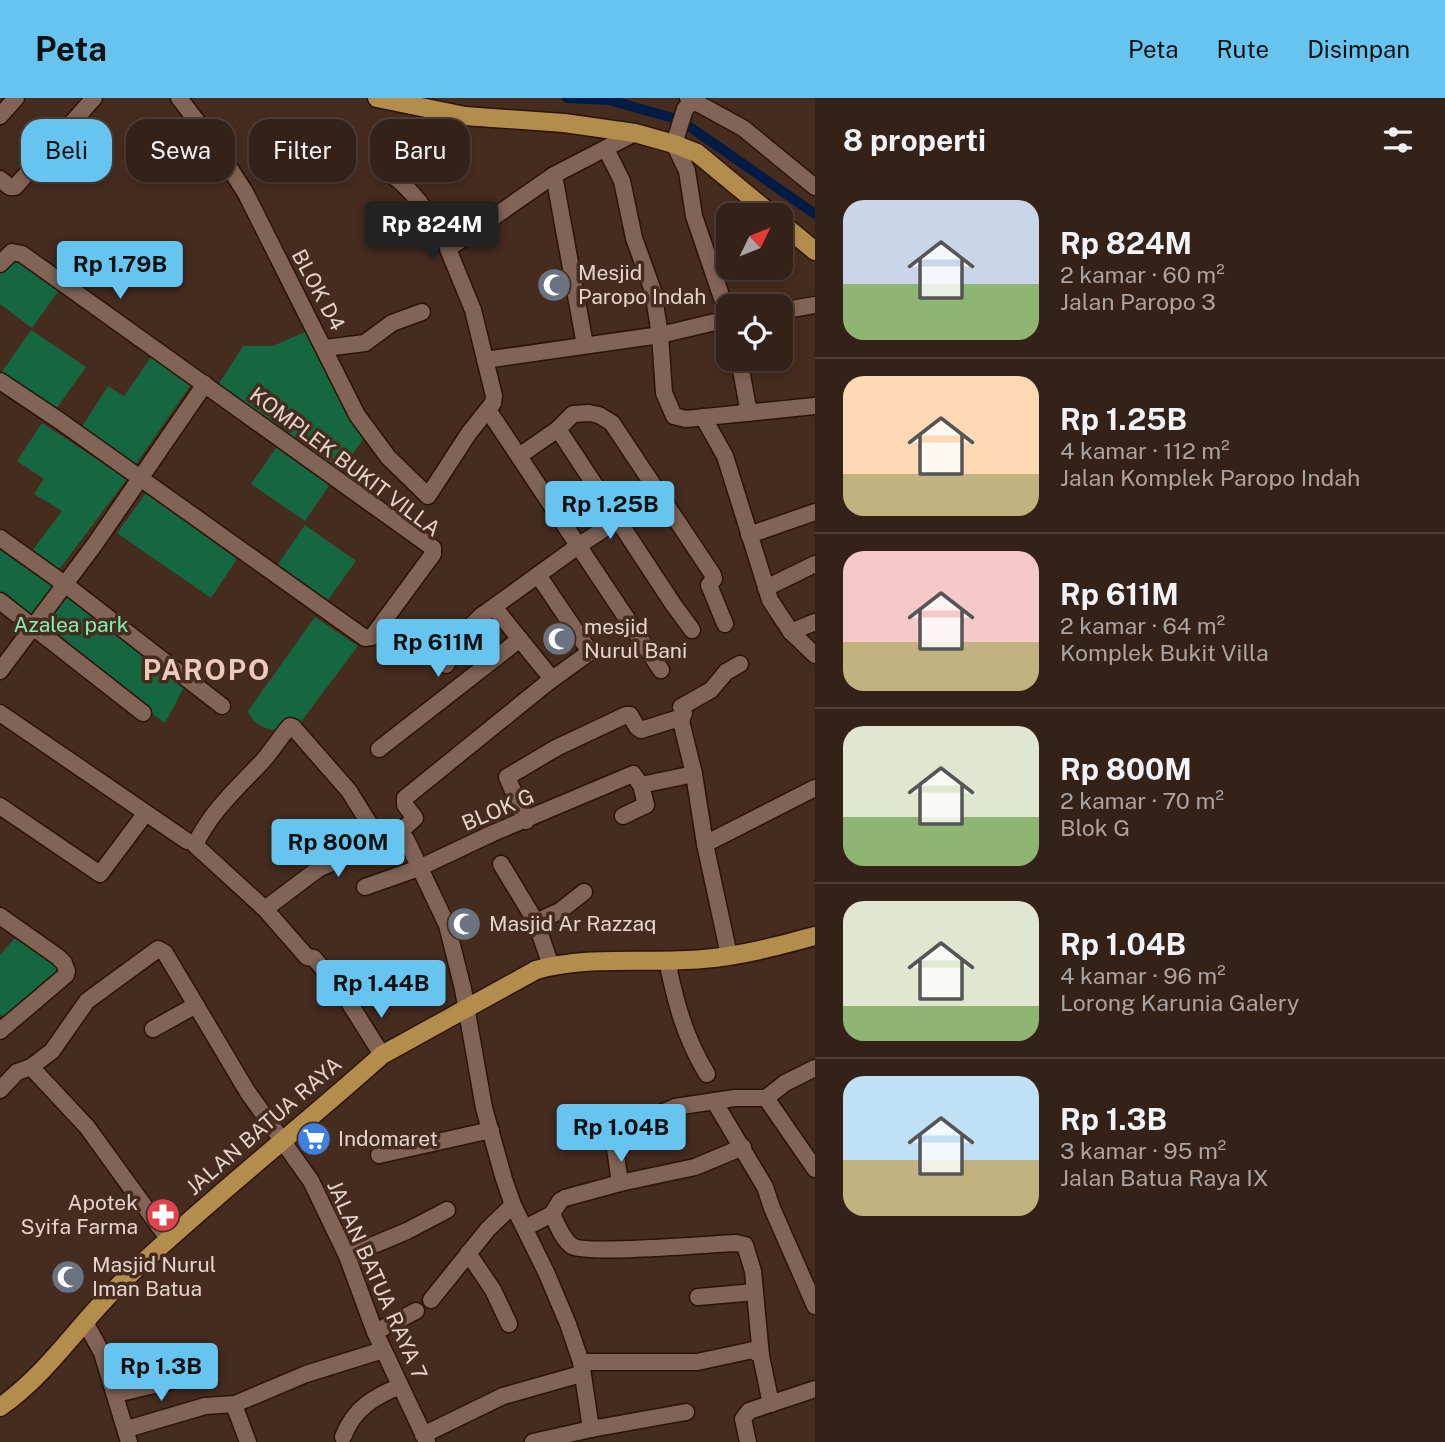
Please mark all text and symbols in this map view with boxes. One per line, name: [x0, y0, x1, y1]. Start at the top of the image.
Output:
text: Peta: [35, 30, 107, 68]
text: Peta: [1128, 35, 1179, 63]
text: Rute: [1217, 35, 1269, 63]
text: Disimpan: [1307, 35, 1410, 63]
chip: Beli: [21, 119, 112, 182]
chip: Sewa: [126, 119, 235, 182]
chip: Filter: [249, 119, 356, 182]
chip: Baru: [370, 119, 470, 182]
icon: filters: [1379, 121, 1417, 159]
text: 8 properti: [843, 122, 986, 158]
pin: Rp 824M: [367, 202, 497, 261]
north arrow: [716, 203, 793, 280]
map controls: [716, 203, 793, 371]
text: Rp 824M: [381, 210, 483, 237]
text: Rp 824M: [1060, 225, 1192, 261]
icon: home: [899, 228, 983, 312]
pin: Rp 1.79B: [48, 242, 192, 301]
street label: BLOK D4: [287, 245, 350, 335]
text: Rp 1.79B: [73, 250, 167, 277]
place label: Mesjid Paropo Indah: [578, 260, 706, 309]
text: 2 kamar · 60 m²: [1060, 261, 1225, 288]
mosque icon: Mesjid Paropo Indah: [535, 266, 573, 304]
text: Jalan Paropo 3: [1060, 288, 1216, 315]
button: locate: [716, 294, 793, 371]
street label: KOMPLEK BUKIT VILLA: [245, 382, 446, 541]
text: Rp 1.25B: [1060, 401, 1187, 437]
icon: home: [899, 404, 983, 488]
text: 4 kamar · 112 m²: [1060, 437, 1230, 464]
text: Jalan Komplek Paropo Indah: [1060, 464, 1360, 491]
pin: Rp 1.25B: [538, 482, 682, 541]
text: Rp 1.25B: [561, 490, 659, 517]
text: Rp 611M: [1060, 576, 1179, 612]
icon: home: [899, 579, 983, 663]
park label: Azalea park: [13, 612, 129, 637]
text: 2 kamar · 64 m²: [1060, 612, 1225, 639]
place label: mesjid Nurul Bani: [584, 614, 687, 663]
pin: Rp 611M: [373, 620, 503, 679]
mosque icon: mesjid Nurul Bani: [540, 620, 578, 658]
text: Rp 611M: [393, 628, 484, 655]
text: Komplek Bukit Villa: [1060, 639, 1269, 666]
district label: PAROPO: [143, 653, 271, 686]
text: Rp 800M: [1060, 751, 1192, 787]
icon: home: [899, 754, 983, 838]
street label: BLOK G: [458, 783, 538, 836]
text: 2 kamar · 70 m²: [1060, 787, 1224, 814]
text: Blok G: [1060, 814, 1130, 841]
pin: Rp 800M: [273, 820, 403, 879]
text: Rp 800M: [287, 828, 389, 855]
mosque icon: Masjid Ar Razzaq: [445, 905, 483, 943]
place label: Masjid Ar Razzaq: [489, 911, 657, 936]
text: Rp 1.04B: [1060, 926, 1186, 962]
icon: home: [899, 929, 983, 1013]
pin: Rp 1.44B: [309, 960, 453, 1020]
text: 4 kamar · 96 m²: [1060, 962, 1226, 989]
text: Rp 1.44B: [333, 969, 429, 996]
text: Lorong Karunia Galery: [1060, 989, 1299, 1016]
street label: JALAN BATUA RAYA: [181, 1051, 347, 1200]
text: Rp 1.3B: [1060, 1101, 1167, 1137]
pin: Rp 1.04B: [549, 1104, 693, 1164]
icon: home: [899, 1104, 983, 1188]
text: Rp 1.04B: [573, 1113, 669, 1140]
supermarket icon: Indomaret: [295, 1120, 333, 1158]
place label: Indomaret: [338, 1126, 438, 1151]
text: 3 kamar · 95 m²: [1060, 1137, 1226, 1164]
text: Jalan Batua Raya IX: [1060, 1164, 1269, 1191]
street label: JALAN BATUA RAYA 7: [322, 1176, 433, 1383]
place label: Apotek Syifa Farma: [20, 1190, 138, 1239]
pharmacy icon: Apotek Syifa Farma: [144, 1196, 182, 1234]
place label: Masjid Nurul Iman Batua: [92, 1252, 216, 1301]
mosque icon: Masjid Nurul Iman Batua: [49, 1258, 87, 1296]
pin: Rp 1.3B: [96, 1344, 226, 1403]
text: Rp 1.3B: [120, 1352, 202, 1379]

